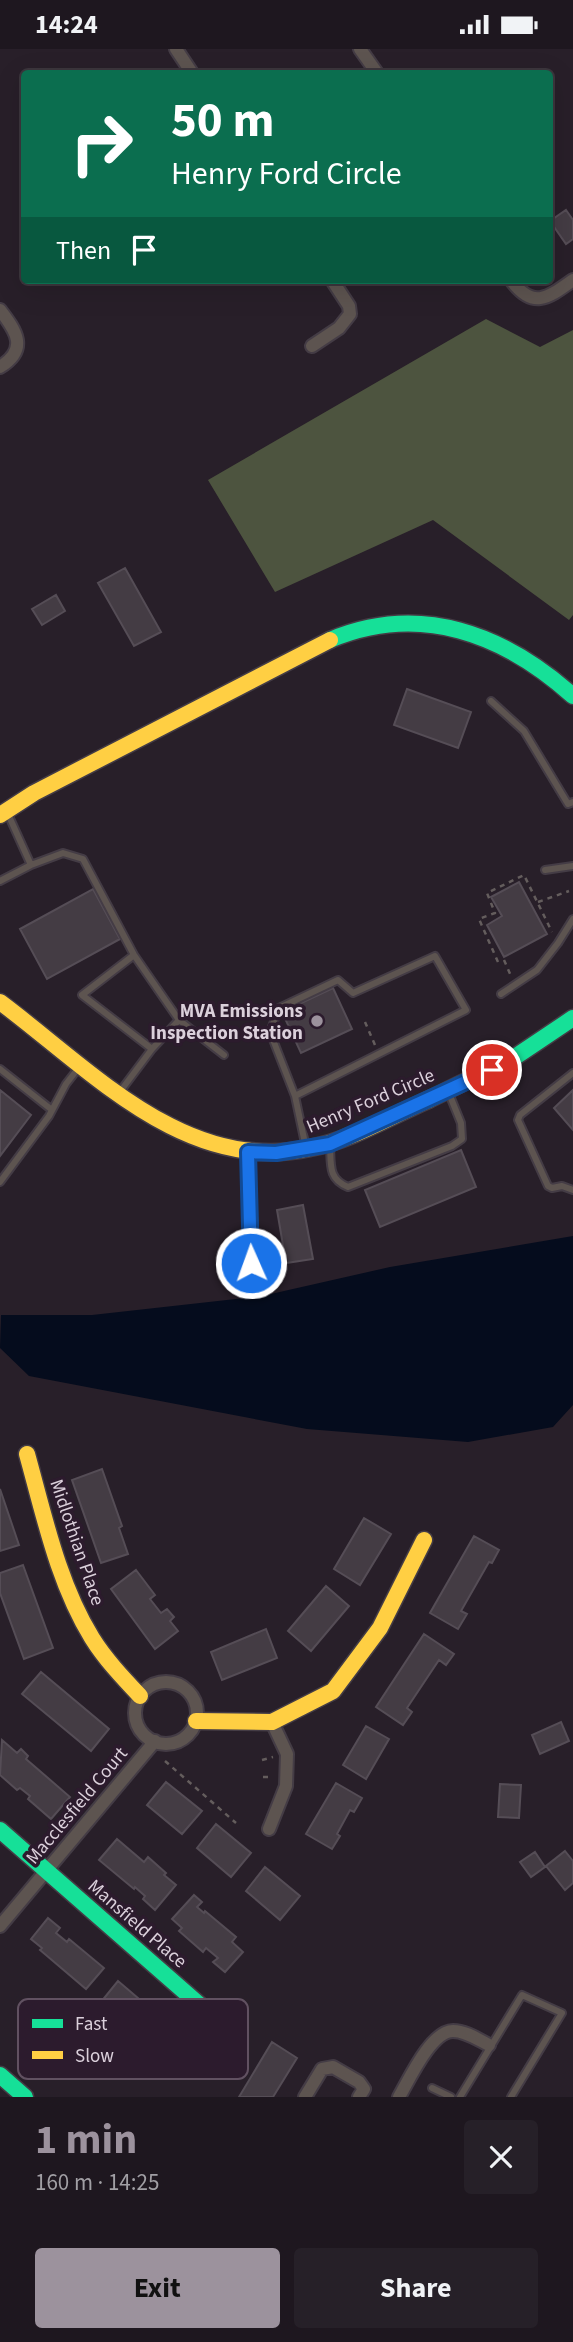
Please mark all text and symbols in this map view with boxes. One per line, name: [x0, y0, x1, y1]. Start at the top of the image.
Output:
text: 14:24: [35, 6, 98, 43]
text: 50 m: [171, 86, 275, 156]
icon: right: [56, 98, 147, 189]
text: Henry Ford Circle: [171, 151, 402, 197]
icon: arrive: [125, 231, 163, 269]
text: Then: [56, 232, 111, 269]
place label: MVA Emissions Inspection Station: [150, 998, 303, 1047]
marker: MVA Emissions Inspection Station: [309, 1013, 325, 1029]
pin: [462, 1040, 522, 1100]
icon: arrive: [473, 1051, 511, 1089]
street label: Henry Ford Circle: [302, 1062, 439, 1141]
position arrow: [214, 1226, 288, 1300]
street label: Midlothian Place: [42, 1476, 111, 1609]
street label: Macclesfield Court: [20, 1741, 135, 1871]
street label: Mansfield Place: [82, 1873, 192, 1975]
legend: [18, 1999, 248, 2079]
text: Fast: [75, 2011, 108, 2038]
text: Slow: [75, 2043, 114, 2070]
text: 1 min: [35, 2110, 137, 2170]
button: close: [464, 2120, 538, 2194]
text: 160 m · 14:25: [35, 2166, 159, 2199]
button: Exit: [35, 2248, 280, 2328]
button: Share: [294, 2248, 538, 2328]

